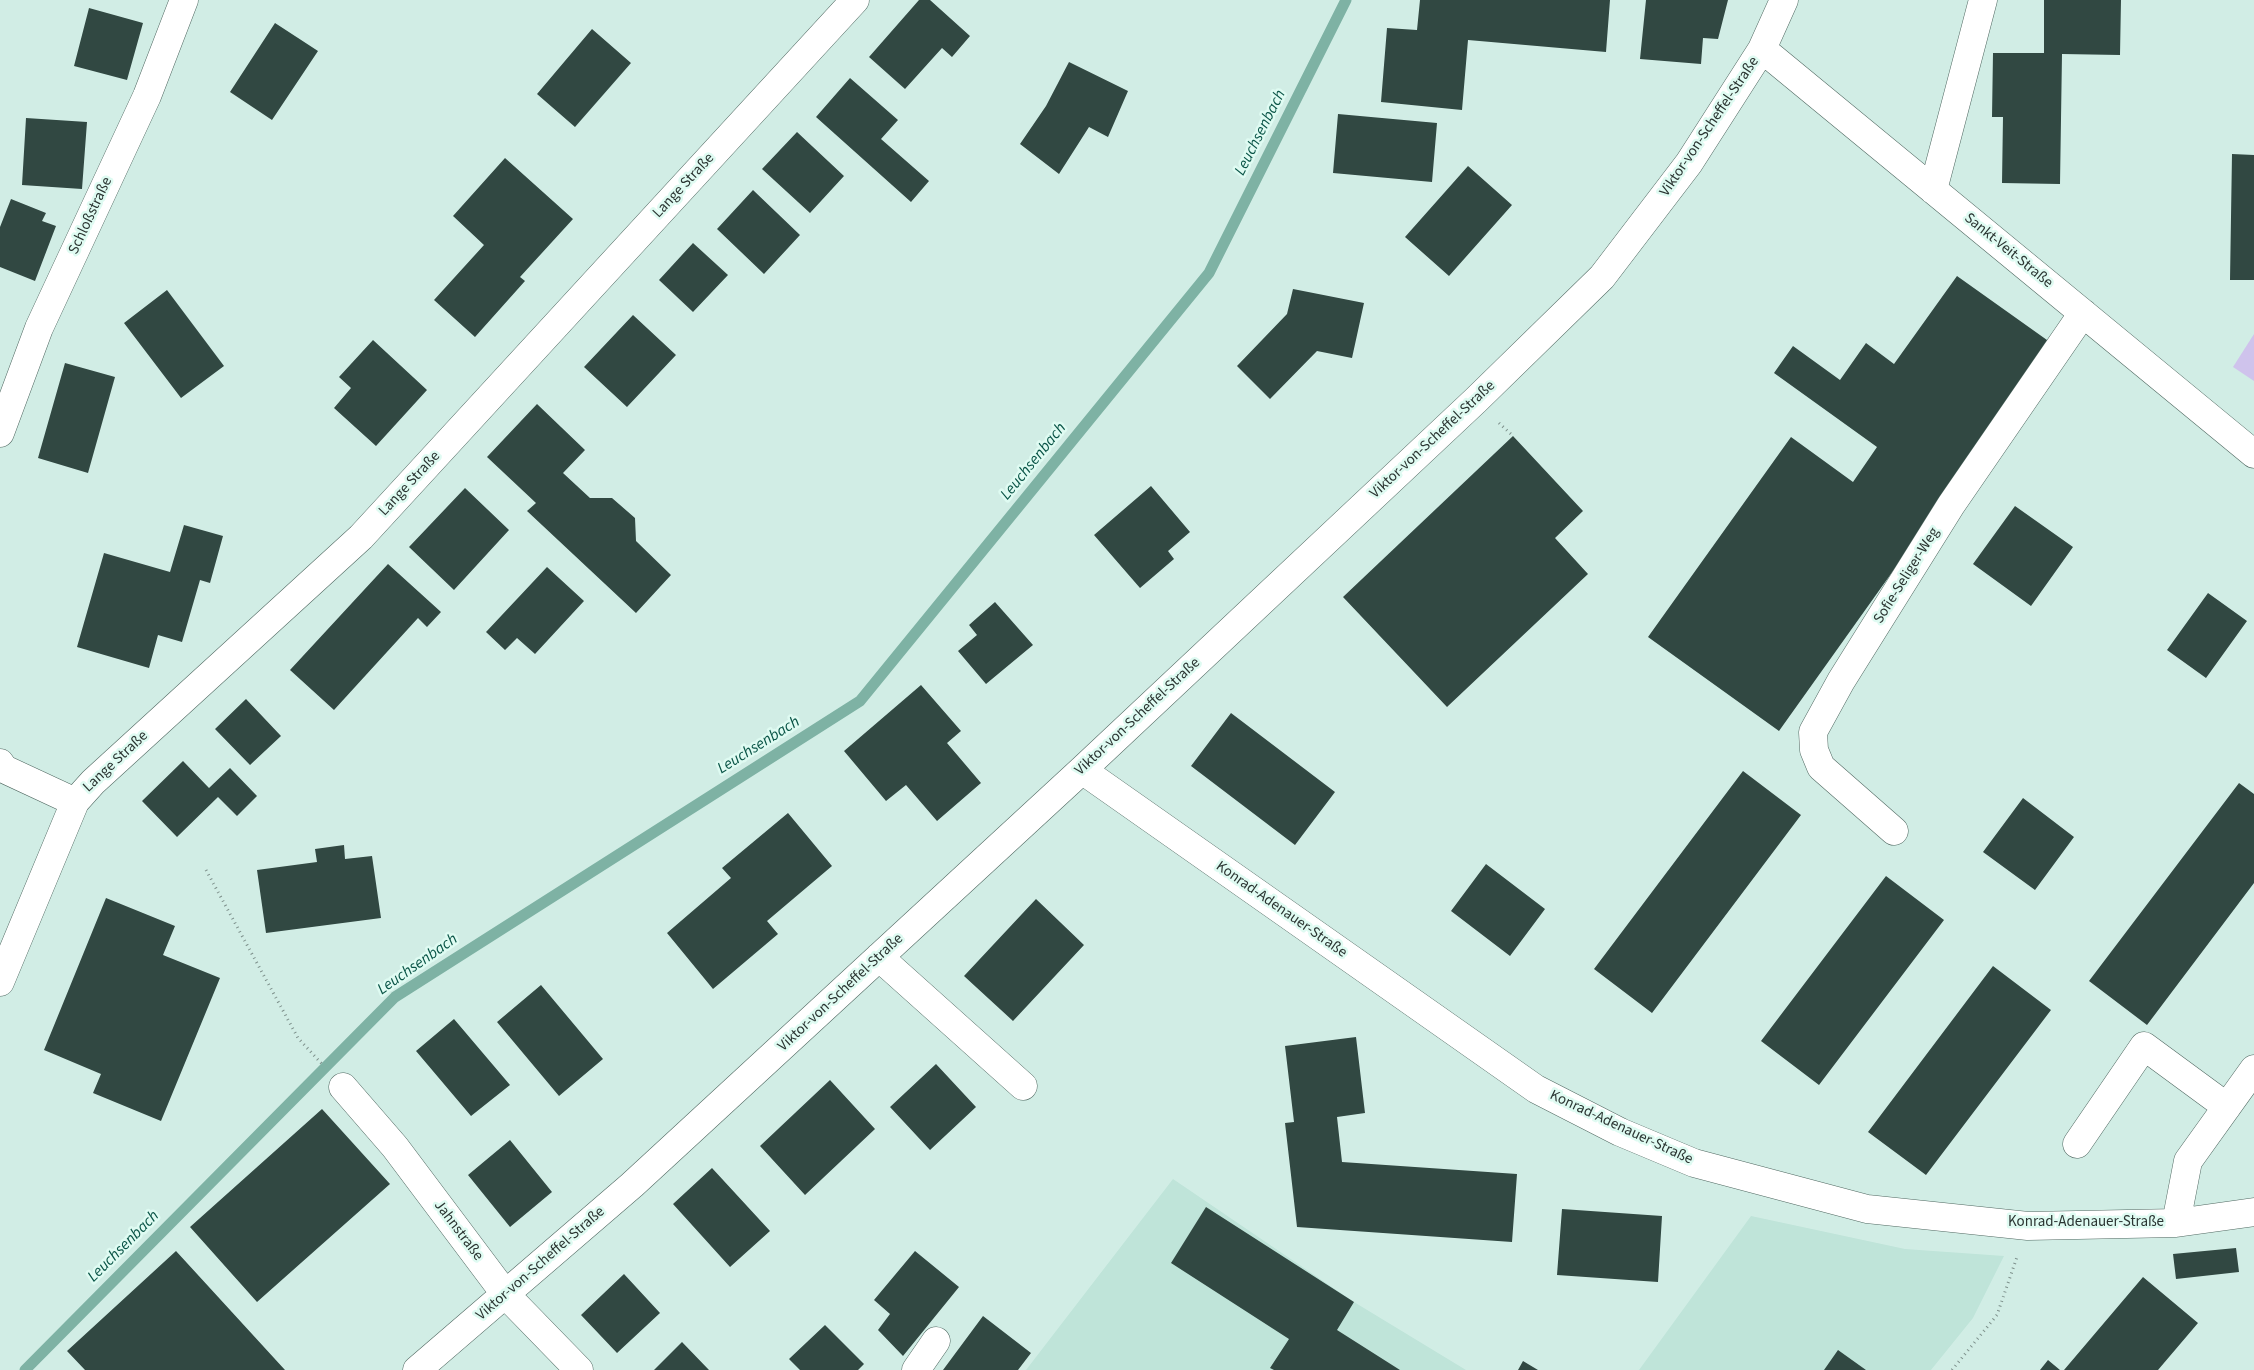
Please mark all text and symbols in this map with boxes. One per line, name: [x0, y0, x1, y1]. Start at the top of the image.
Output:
street label: Viktor-von-Scheffel-Straße: [1657, 54, 1763, 200]
water label: Leuchsenbach: [1231, 87, 1291, 179]
street label: Lange Straße: [649, 150, 719, 222]
street label: Schloßstraße: [65, 175, 117, 257]
street label: Sankt-Veit-Straße: [1960, 210, 2056, 292]
street label: Viktor-von-Scheffel-Straße: [1367, 377, 1499, 503]
water label: Leuchsenbach: [997, 420, 1071, 504]
street label: Lange Straße: [375, 448, 445, 520]
street label: Sofie-Seliger-Weg: [1870, 525, 1944, 627]
street label: Viktor-von-Scheffel-Straße: [1072, 654, 1204, 780]
water label: Leuchsenbach: [714, 713, 804, 779]
street label: Lange Straße: [80, 727, 152, 797]
street label: Konrad-Adenauer-Straße: [1212, 858, 1350, 962]
water label: Leuchsenbach: [374, 930, 462, 1000]
street label: Viktor-von-Scheffel-Straße: [775, 930, 907, 1056]
street label: Konrad-Adenauer-Straße: [1546, 1087, 1696, 1169]
street label: Jahnstraße: [430, 1197, 486, 1265]
street label: Viktor-von-Scheffel-Straße: [473, 1203, 609, 1325]
water label: Leuchsenbach: [84, 1207, 164, 1287]
street label: Konrad-Adenauer-Straße: [2008, 1214, 2164, 1232]

